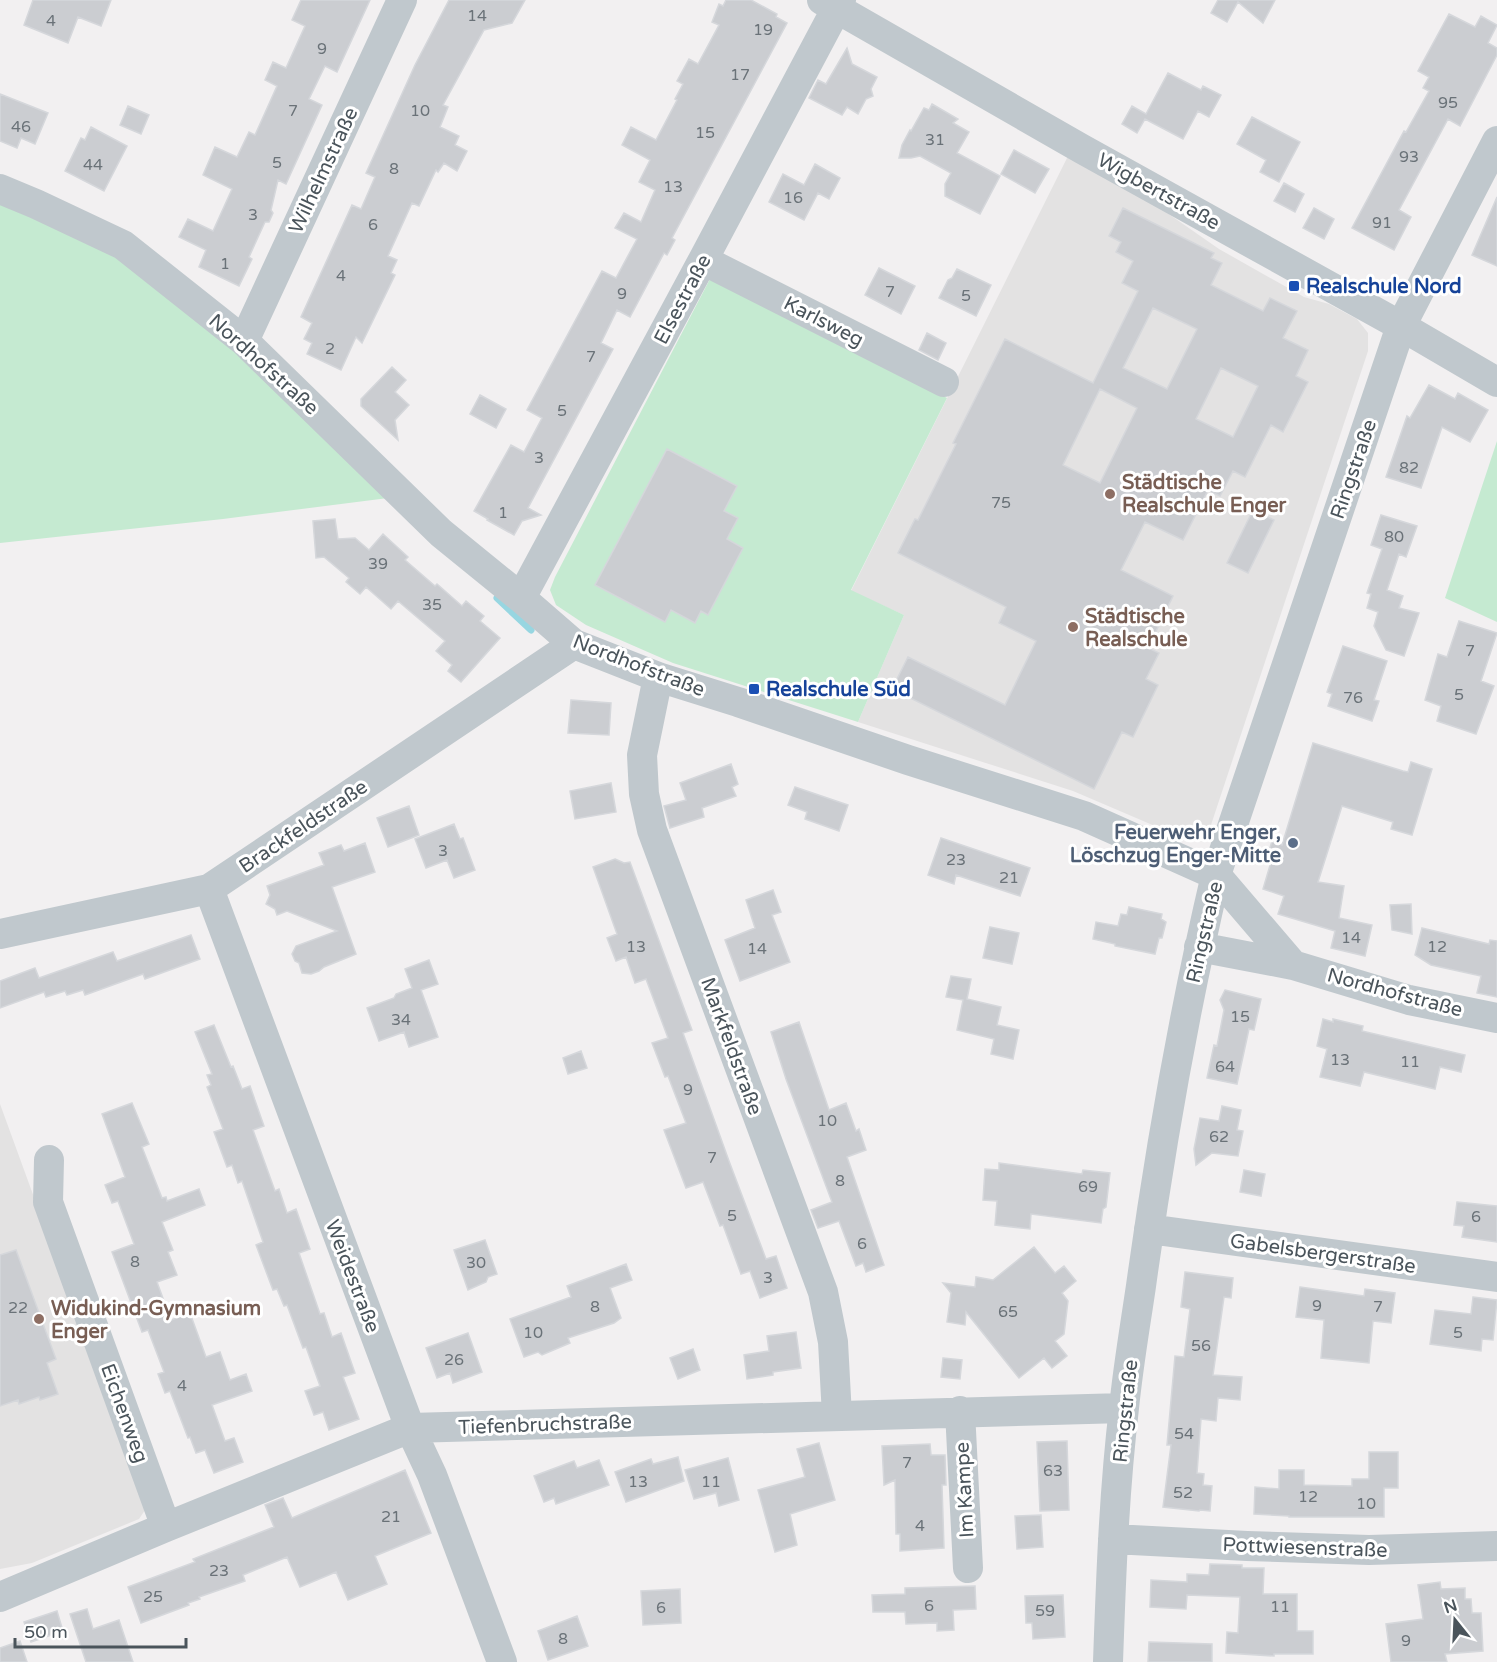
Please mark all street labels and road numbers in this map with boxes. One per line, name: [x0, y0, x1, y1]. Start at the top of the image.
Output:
street label: Wilhelmstraße: [284, 104, 364, 237]
street label: Wigbertstraße: [1093, 148, 1224, 235]
street label: Elsestraße: [649, 250, 717, 348]
street label: Karlsweg: [780, 292, 868, 352]
street label: Nordhofstraße: [204, 309, 323, 420]
street label: Ringstraße: [1326, 416, 1382, 522]
street label: Nordhofstraße: [569, 630, 708, 702]
street label: Brackfeldstraße: [235, 775, 372, 879]
street label: Ringstraße: [1182, 879, 1228, 985]
street label: Nordhofstraße: [1324, 963, 1465, 1023]
street label: Markfeldstraße: [695, 974, 767, 1118]
street label: Weidestraße: [320, 1216, 385, 1336]
street label: Gabelsbergerstraße: [1228, 1229, 1417, 1279]
street label: Ringstraße: [1109, 1358, 1143, 1464]
street label: Eichenweg: [95, 1361, 153, 1466]
street label: Tiefenbruchstraße: [458, 1410, 632, 1440]
street label: Im Kampe: [951, 1441, 979, 1539]
street label: Pottwiesenstraße: [1222, 1533, 1388, 1563]

